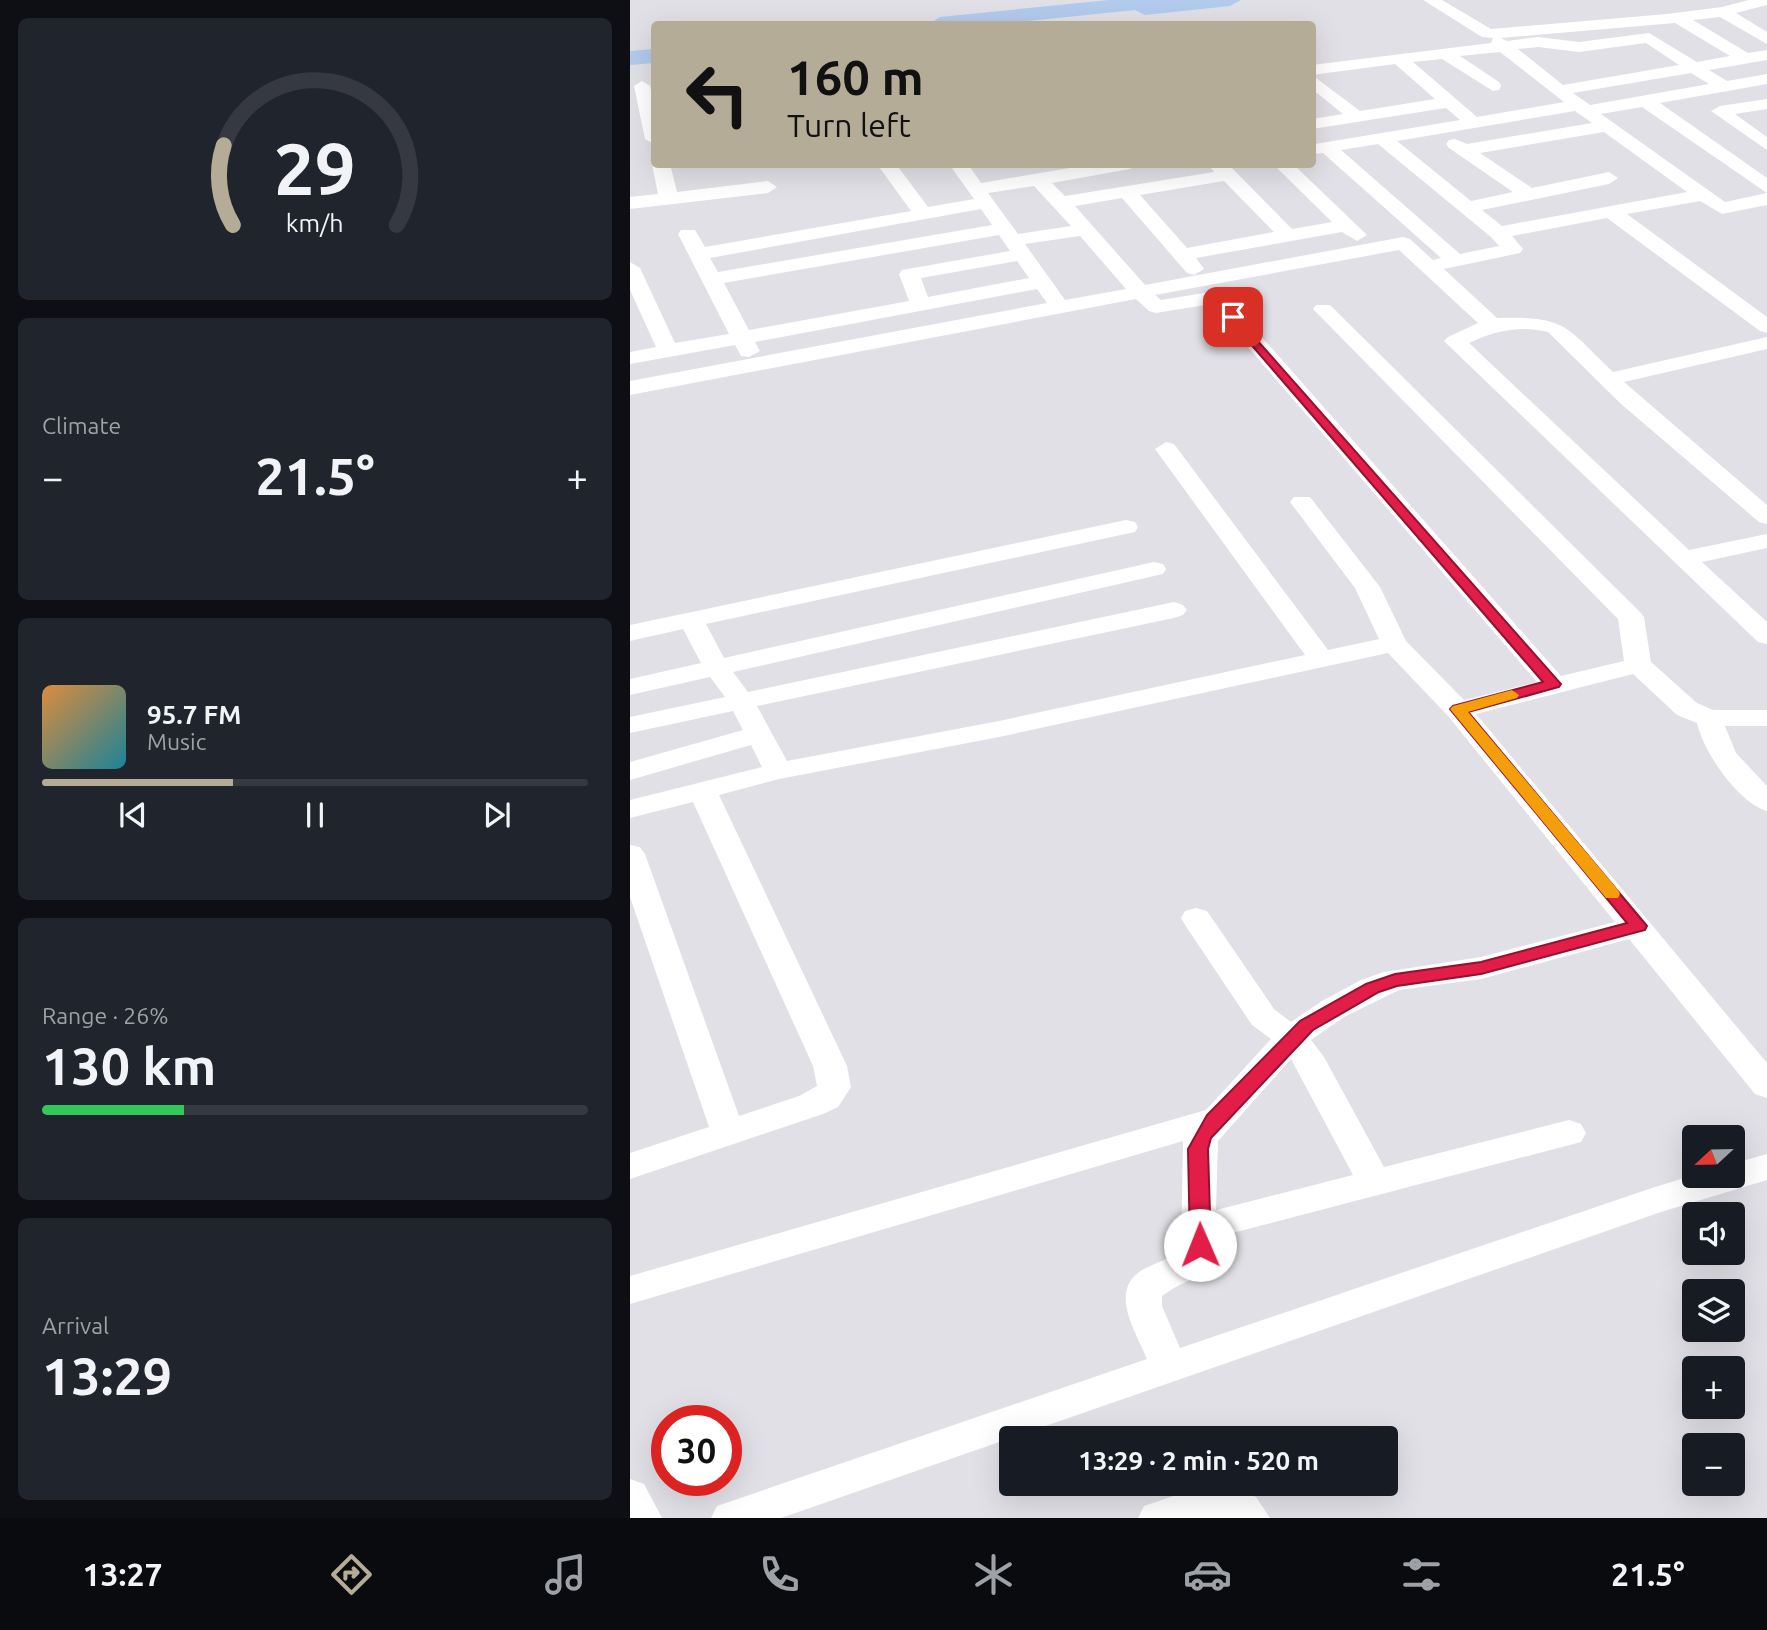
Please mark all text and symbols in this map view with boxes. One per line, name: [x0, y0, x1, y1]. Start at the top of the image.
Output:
icon: left: [672, 49, 763, 140]
text: 160 m: [787, 49, 924, 104]
text: Turn left: [787, 107, 911, 143]
text: 29: [274, 127, 356, 209]
text: km/h: [286, 209, 344, 237]
pin: [1203, 287, 1263, 347]
icon: arrive: [1214, 298, 1252, 336]
text: Climate: [42, 413, 121, 438]
text: 21.5°: [255, 447, 375, 505]
text: −: [42, 456, 63, 498]
text: +: [567, 456, 588, 498]
text: 95.7 FM: [147, 700, 241, 729]
text: Music: [147, 729, 206, 754]
icon: previous: [114, 796, 152, 834]
icon: pause: [296, 796, 334, 834]
icon: next: [478, 796, 516, 834]
text: Range · 26%: [42, 1003, 169, 1028]
text: 130 km: [42, 1037, 216, 1095]
north arrow: [1682, 1125, 1745, 1188]
map controls: [1682, 1125, 1745, 1496]
button: sound: [1682, 1202, 1745, 1265]
position arrow: [1163, 1208, 1237, 1282]
button: layers: [1682, 1279, 1745, 1342]
text: Arrival: [42, 1313, 109, 1338]
text: 13:29: [42, 1347, 172, 1405]
button: +: [1682, 1356, 1745, 1419]
speed limit sign: 30: [651, 1405, 742, 1496]
button: −: [1682, 1433, 1745, 1496]
text: 13:29 · 2 min · 520 m: [1078, 1446, 1319, 1475]
icon: directions: [327, 1550, 376, 1599]
icon: music: [541, 1550, 590, 1599]
icon: phone: [755, 1550, 804, 1599]
icon: climate: [969, 1550, 1018, 1599]
icon: car: [1183, 1550, 1232, 1599]
icon: filters: [1397, 1550, 1446, 1599]
text: 13:27: [82, 1556, 163, 1592]
text: 21.5°: [1611, 1556, 1684, 1592]

